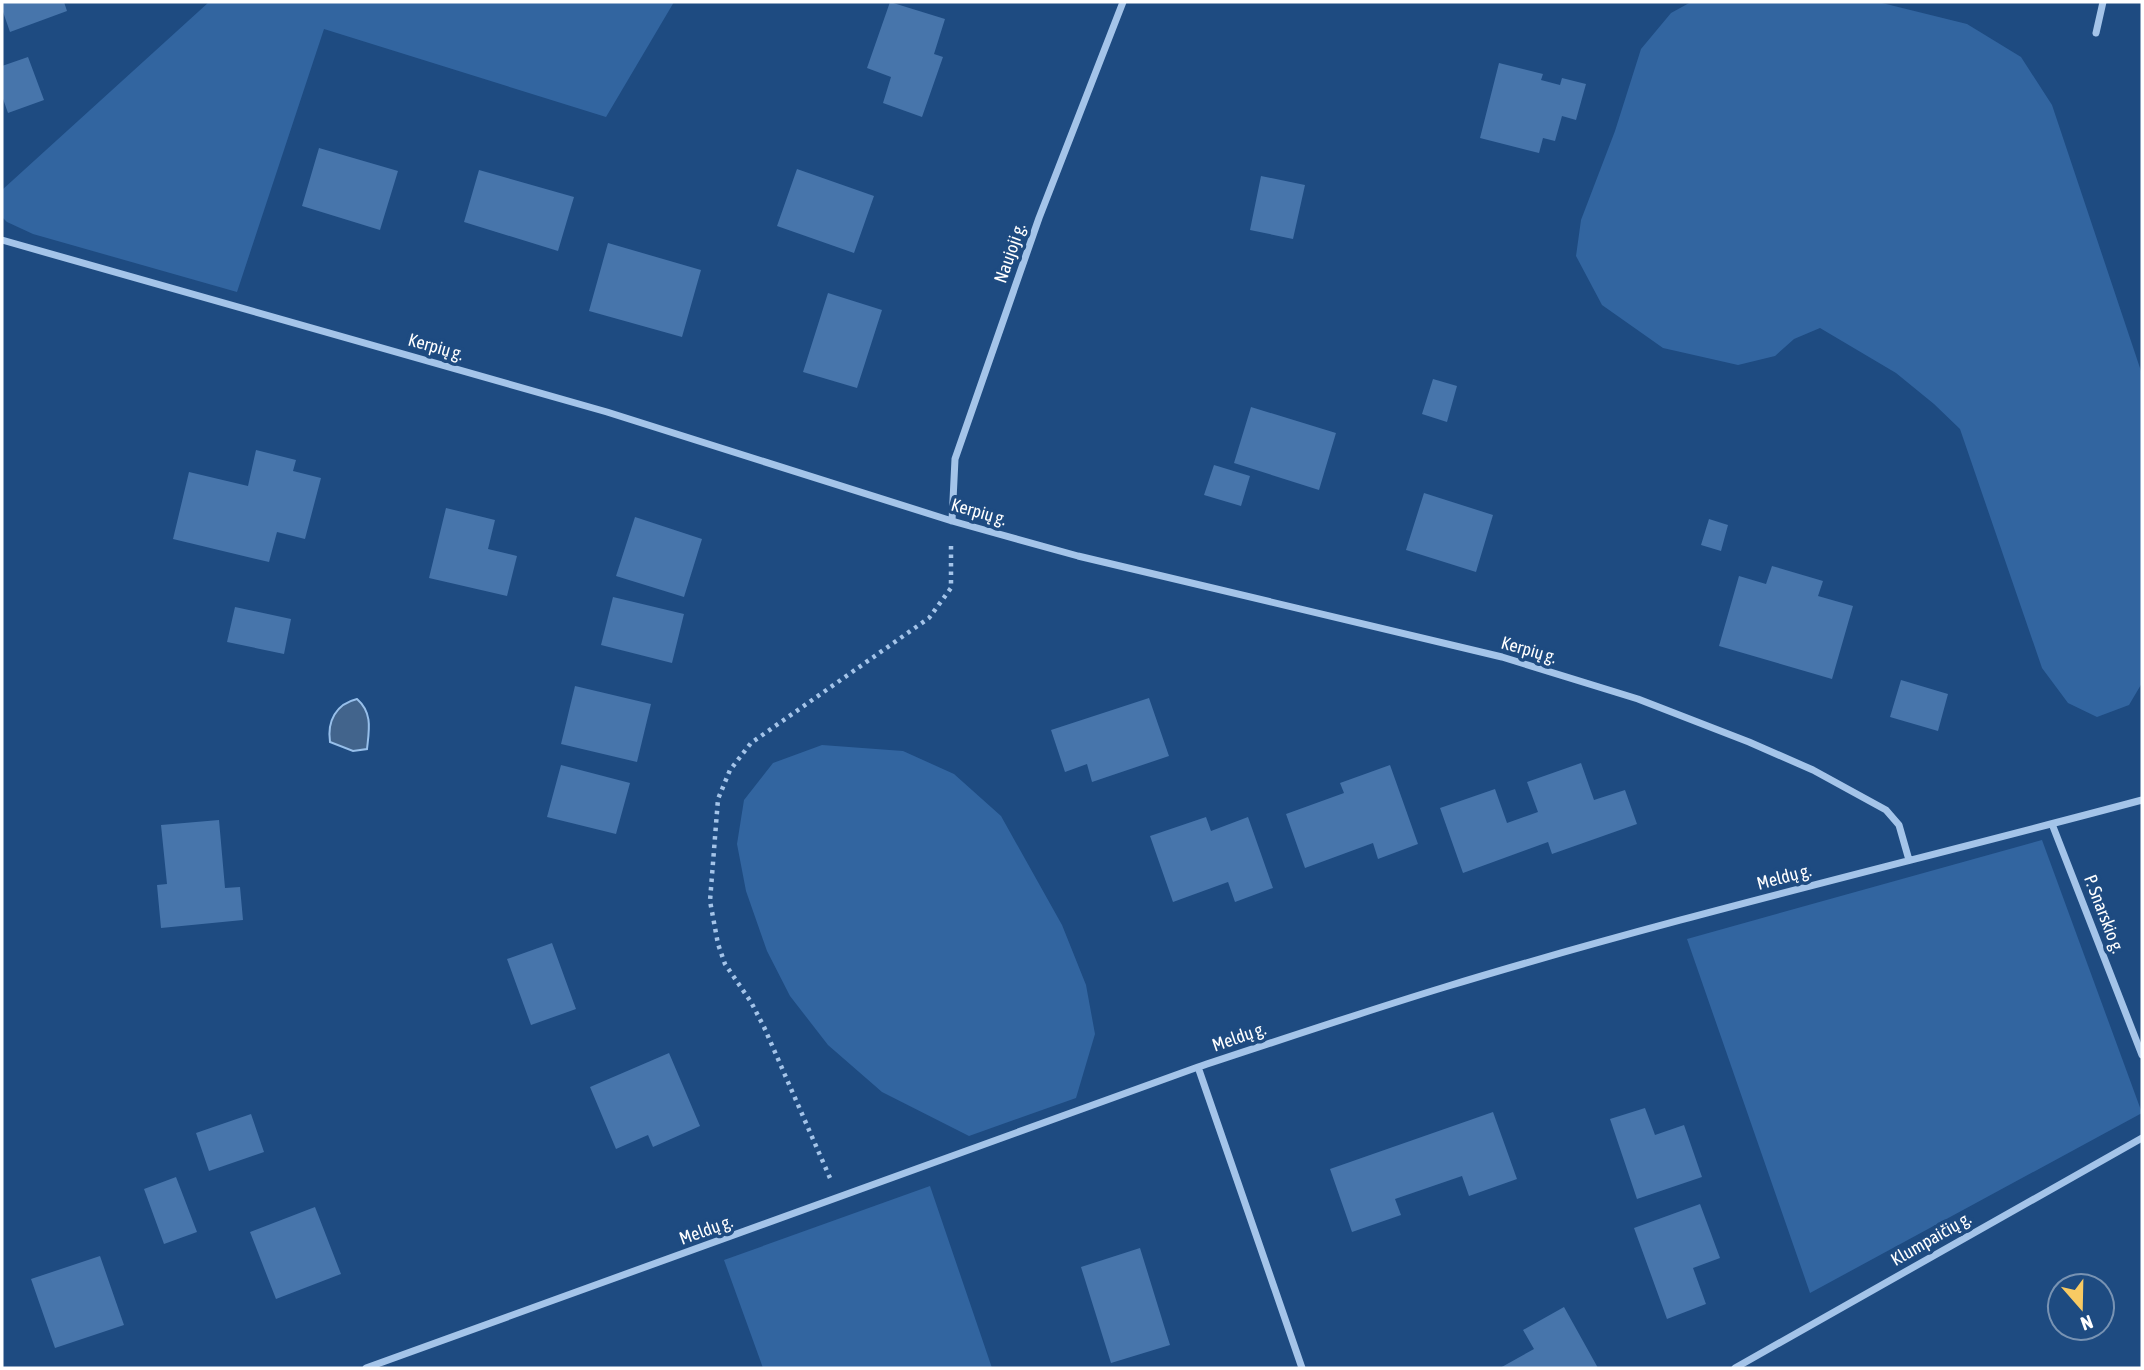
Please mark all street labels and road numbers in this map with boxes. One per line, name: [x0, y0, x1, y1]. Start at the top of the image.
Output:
street label: Naujoji g.: [990, 220, 1030, 286]
street label: Kerpių g.: [406, 329, 466, 364]
street label: Kerpių g.: [949, 494, 1009, 529]
street label: Kerpių g.: [1499, 632, 1559, 667]
street label: Meldų g.: [1754, 859, 1813, 894]
street label: P. Snarskio g.: [2080, 872, 2129, 956]
street label: Meldų g.: [1209, 1018, 1268, 1055]
street label: Klumpaičių g.: [1887, 1207, 1975, 1270]
street label: Meldų g.: [676, 1210, 735, 1249]

